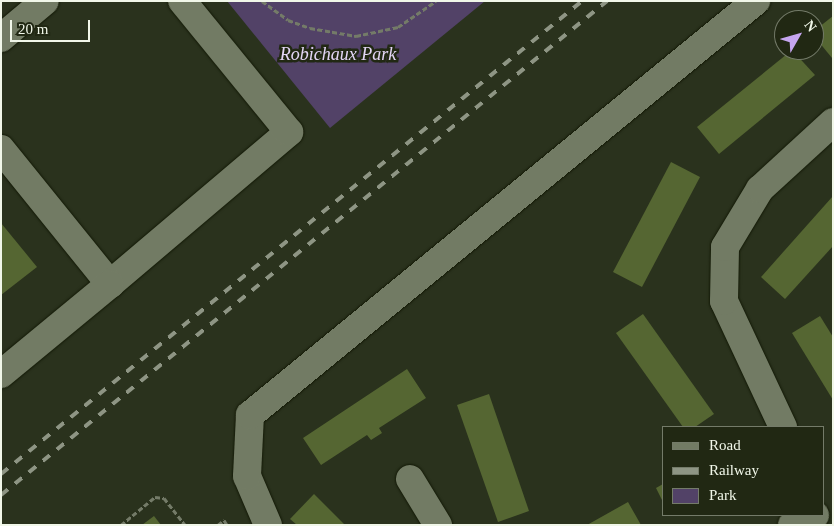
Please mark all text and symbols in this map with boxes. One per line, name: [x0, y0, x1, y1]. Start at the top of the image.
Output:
scale bar: [12, 10, 92, 42]
north arrow: [774, 10, 824, 60]
text: N: [801, 17, 819, 35]
text: 20 m: [18, 21, 48, 37]
park label: Robichaux Park: [280, 43, 396, 65]
legend: [662, 426, 824, 516]
text: Road: [709, 437, 741, 453]
text: Railway: [709, 462, 759, 478]
text: Park: [709, 487, 737, 503]

